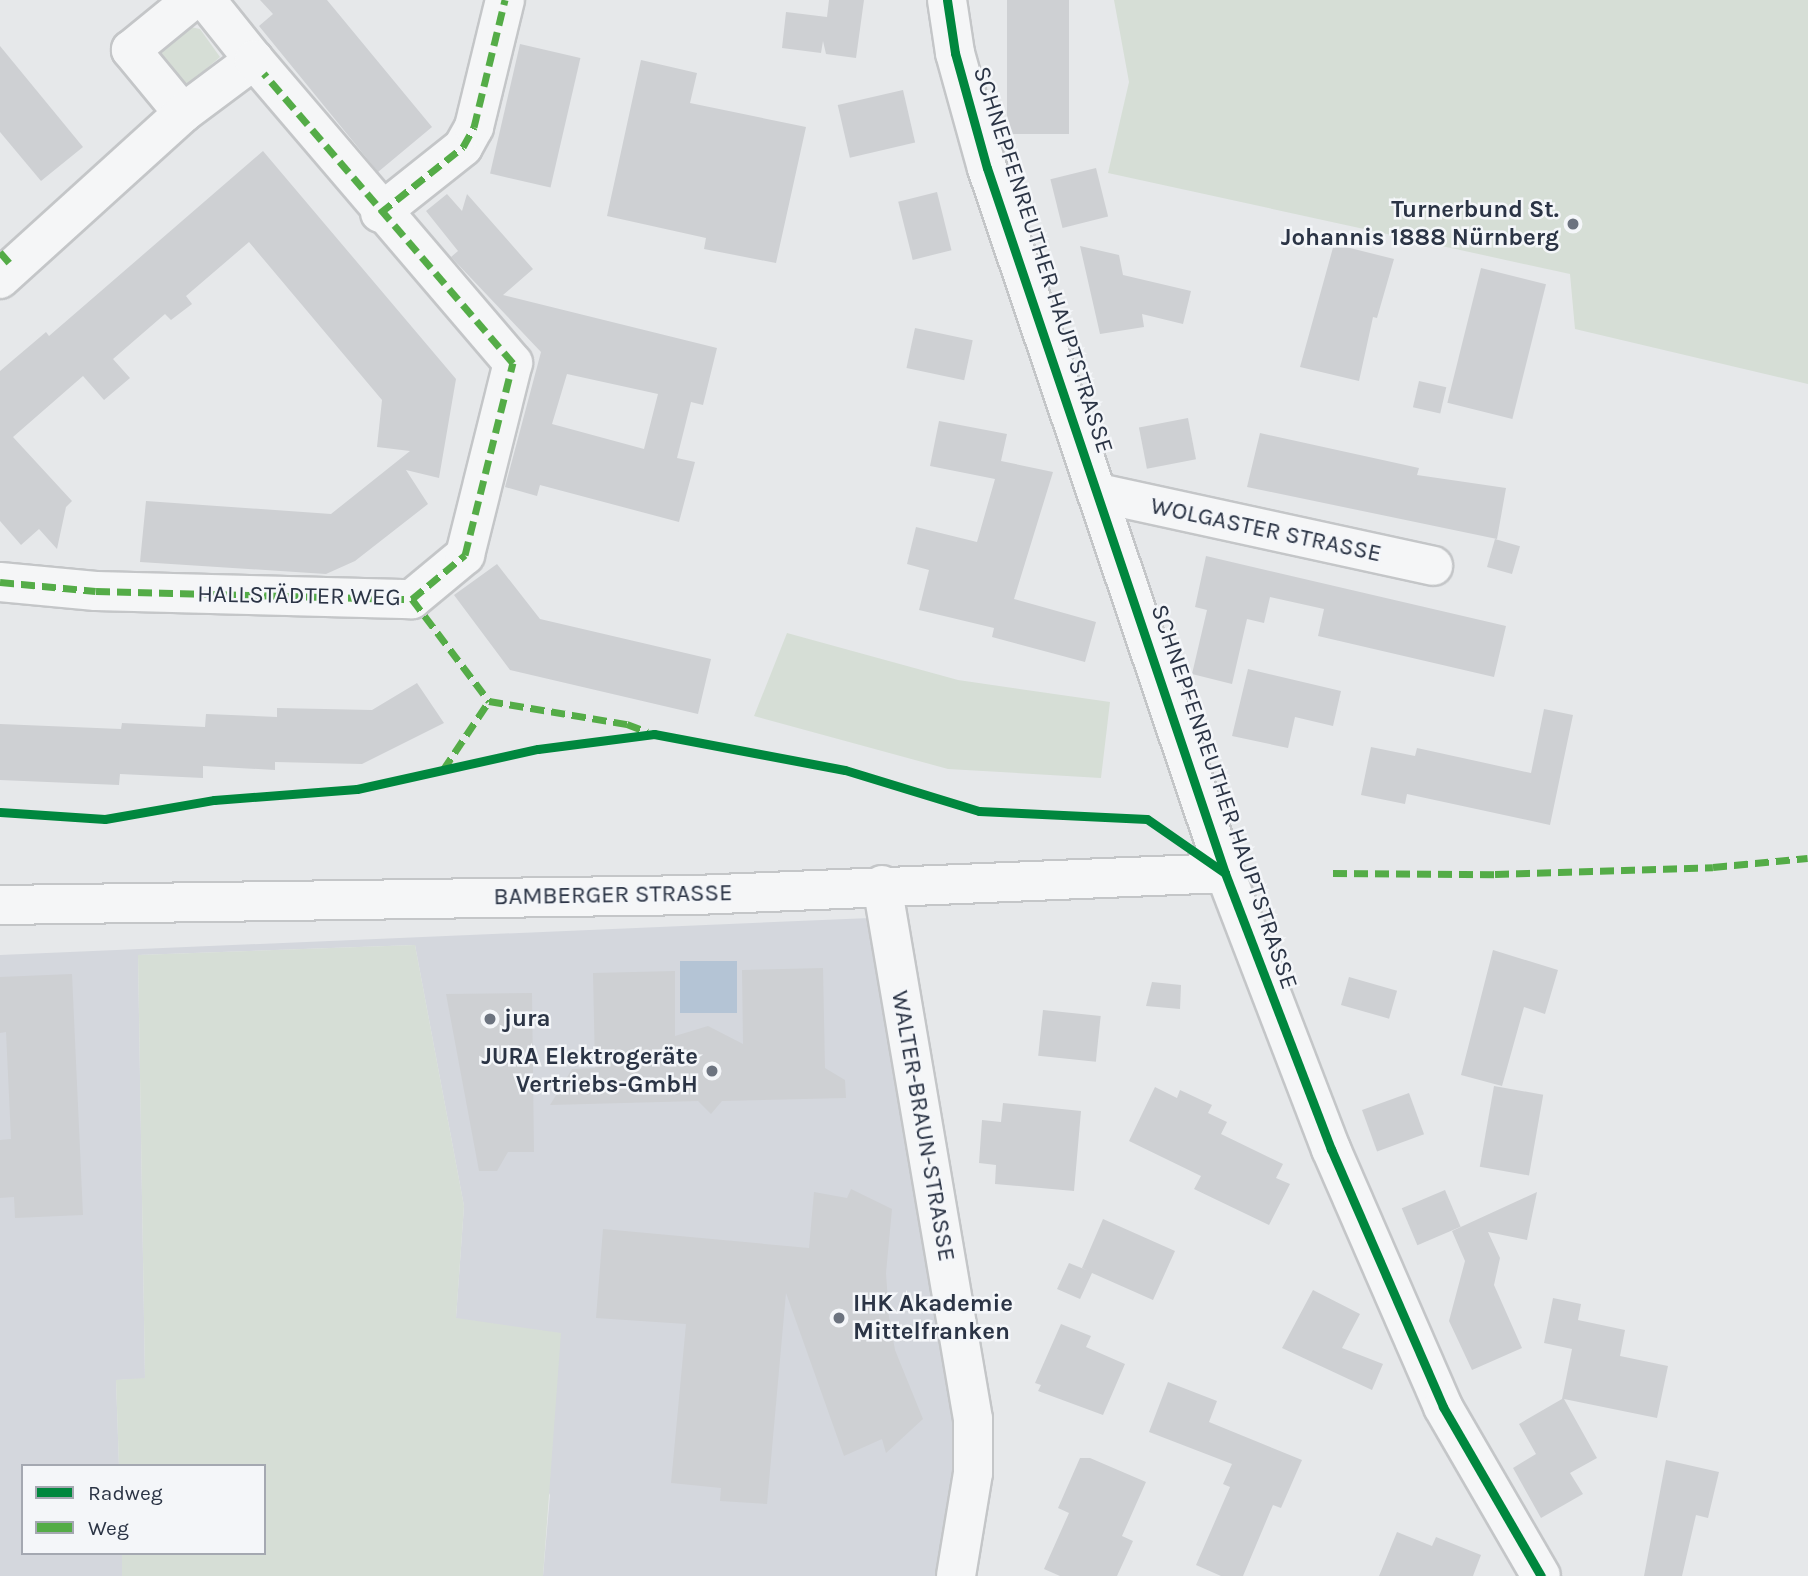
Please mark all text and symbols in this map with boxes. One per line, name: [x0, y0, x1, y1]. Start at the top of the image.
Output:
street label: SCHNEPFENREUTHER HAUPTSTRASSE: [967, 63, 1119, 457]
place label: Turnerbund St. Johannis 1888 Nürnberg: [1281, 196, 1559, 252]
marker: Turnerbund St. Johannis 1888 Nürnberg: [1565, 216, 1581, 232]
street label: WOLGASTER STRASSE: [1148, 491, 1384, 569]
street label: HALLSTÄDTER WEG: [197, 580, 401, 612]
street label: SCHNEPFENREUTHER HAUPTSTRASSE: [1144, 601, 1304, 993]
street label: BAMBERGER STRASSE: [493, 879, 733, 911]
street label: WALTER-BRAUN-STRASSE: [885, 988, 961, 1264]
place label: jura: [504, 1005, 551, 1033]
marker: jura: [482, 1011, 498, 1027]
place label: JURA Elektrogeräte Vertriebs-GmbH: [481, 1043, 698, 1099]
marker: JURA Elektrogeräte Vertriebs-GmbH: [704, 1063, 720, 1079]
place label: IHK Akademie Mittelfranken: [853, 1290, 1013, 1346]
marker: IHK Akademie Mittelfranken: [831, 1310, 847, 1326]
legend: [21, 1464, 266, 1555]
text: Radweg: [88, 1481, 163, 1505]
text: Weg: [88, 1516, 129, 1540]

